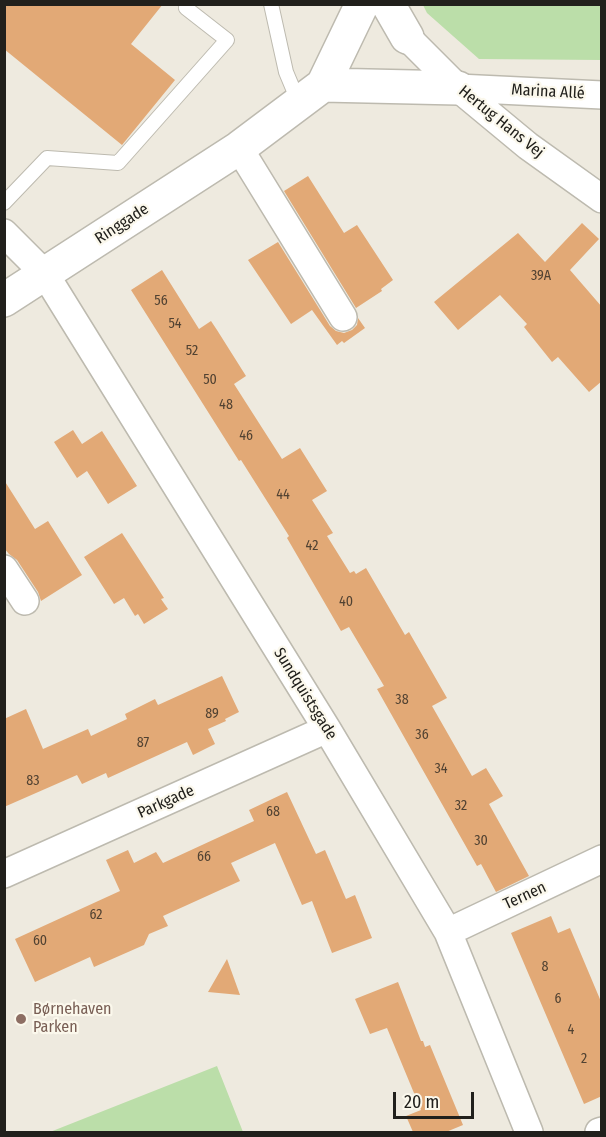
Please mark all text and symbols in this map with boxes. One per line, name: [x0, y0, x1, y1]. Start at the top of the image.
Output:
street label: Marina Allé: [511, 80, 585, 104]
street label: Hertug Hans Vej: [454, 82, 548, 162]
street label: Ringgade: [92, 200, 152, 248]
house number: 39A: [531, 268, 551, 284]
house number: 56: [154, 293, 168, 309]
house number: 54: [168, 316, 182, 332]
house number: 52: [186, 343, 198, 359]
house number: 50: [203, 372, 217, 388]
house number: 48: [219, 397, 233, 413]
house number: 46: [239, 428, 253, 444]
house number: 44: [276, 487, 290, 503]
house number: 42: [306, 538, 318, 554]
house number: 40: [339, 594, 353, 610]
street label: Sundquistsgade: [269, 645, 341, 743]
house number: 38: [395, 692, 409, 708]
house number: 89: [205, 706, 219, 722]
house number: 36: [415, 727, 429, 743]
house number: 87: [137, 735, 149, 751]
house number: 34: [434, 761, 448, 777]
house number: 83: [26, 773, 40, 789]
street label: Parkgade: [135, 781, 197, 823]
house number: 32: [455, 798, 467, 814]
house number: 68: [266, 804, 280, 820]
house number: 30: [474, 833, 488, 849]
house number: 66: [197, 849, 211, 865]
street label: Ternen: [501, 878, 549, 914]
house number: 62: [90, 907, 102, 923]
house number: 60: [33, 933, 47, 949]
house number: 8: [542, 959, 548, 975]
house number: 6: [555, 991, 561, 1007]
place label: Børnehaven Parken: [33, 1000, 112, 1038]
marker: Børnehaven Parken: [14, 1012, 28, 1026]
house number: 4: [568, 1022, 574, 1038]
house number: 2: [581, 1051, 587, 1067]
scale bar: [396, 1080, 477, 1118]
text: 20 m: [404, 1091, 439, 1113]

